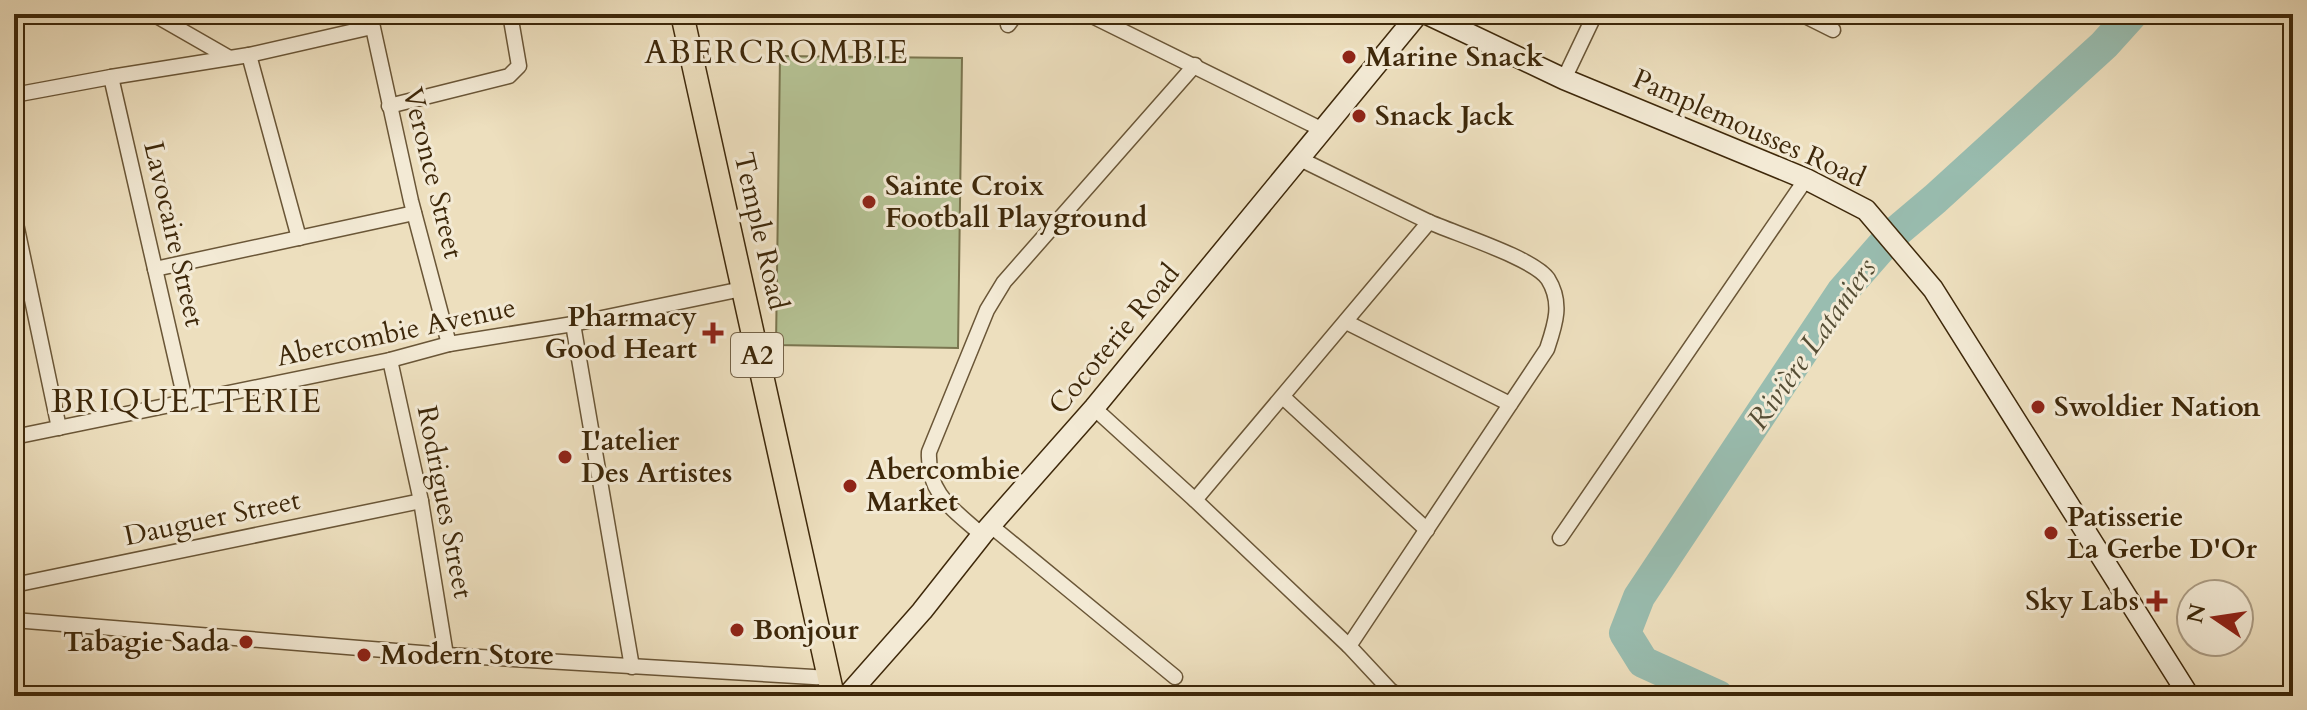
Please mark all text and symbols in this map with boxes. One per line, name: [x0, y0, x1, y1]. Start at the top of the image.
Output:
district label: ABERCROMBIE: [644, 31, 910, 75]
place label: Marine Snack: [1365, 38, 1544, 76]
marker: Marine Snack: [1340, 48, 1358, 66]
street label: Pamplemousses Road: [1627, 60, 1872, 196]
street label: Veronce Street: [393, 84, 473, 263]
place label: Snack Jack: [1375, 97, 1514, 135]
marker: Snack Jack: [1350, 107, 1368, 125]
street label: Lavocaire Street: [134, 138, 214, 330]
street label: Temple Road: [724, 148, 798, 314]
place label: Sainte Croix Football Playground: [885, 167, 1147, 237]
marker: Sainte Croix Football Playground: [860, 193, 878, 211]
water label: Rivière Lataniers: [1738, 250, 1886, 438]
street label: Cocoterie Road: [1040, 256, 1188, 422]
street label: Abercombie Avenue: [273, 288, 519, 376]
place label: Pharmacy Good Heart: [544, 298, 697, 368]
marker: Pharmacy Good Heart: [704, 324, 722, 342]
road number: A2: [731, 333, 783, 377]
district label: BRIQUETTERIE: [51, 380, 323, 424]
place label: Swoldier Nation: [2054, 388, 2261, 426]
marker: Swoldier Nation: [2029, 398, 2047, 416]
street label: Rodrigues Street: [408, 402, 482, 602]
place label: L'atelier Des Artistes: [581, 422, 732, 492]
marker: L'atelier Des Artistes: [556, 448, 574, 466]
place label: Abercombie Market: [866, 451, 1020, 521]
marker: Abercombie Market: [841, 477, 859, 495]
street label: Dauguer Street: [120, 481, 304, 555]
place label: Patisserie La Gerbe D'Or: [2067, 498, 2258, 568]
marker: Patisserie La Gerbe D'Or: [2042, 524, 2060, 542]
north arrow: [2175, 578, 2255, 658]
place label: Sky Labs: [2025, 582, 2139, 620]
marker: Sky Labs: [2146, 590, 2168, 612]
text: N: [2180, 601, 2213, 626]
place label: Bonjour: [753, 611, 859, 649]
marker: Bonjour: [728, 621, 746, 639]
place label: Tabagie Sada: [63, 623, 230, 661]
marker: Tabagie Sada: [237, 633, 255, 651]
place label: Modern Store: [380, 636, 554, 674]
marker: Modern Store: [355, 646, 373, 664]

